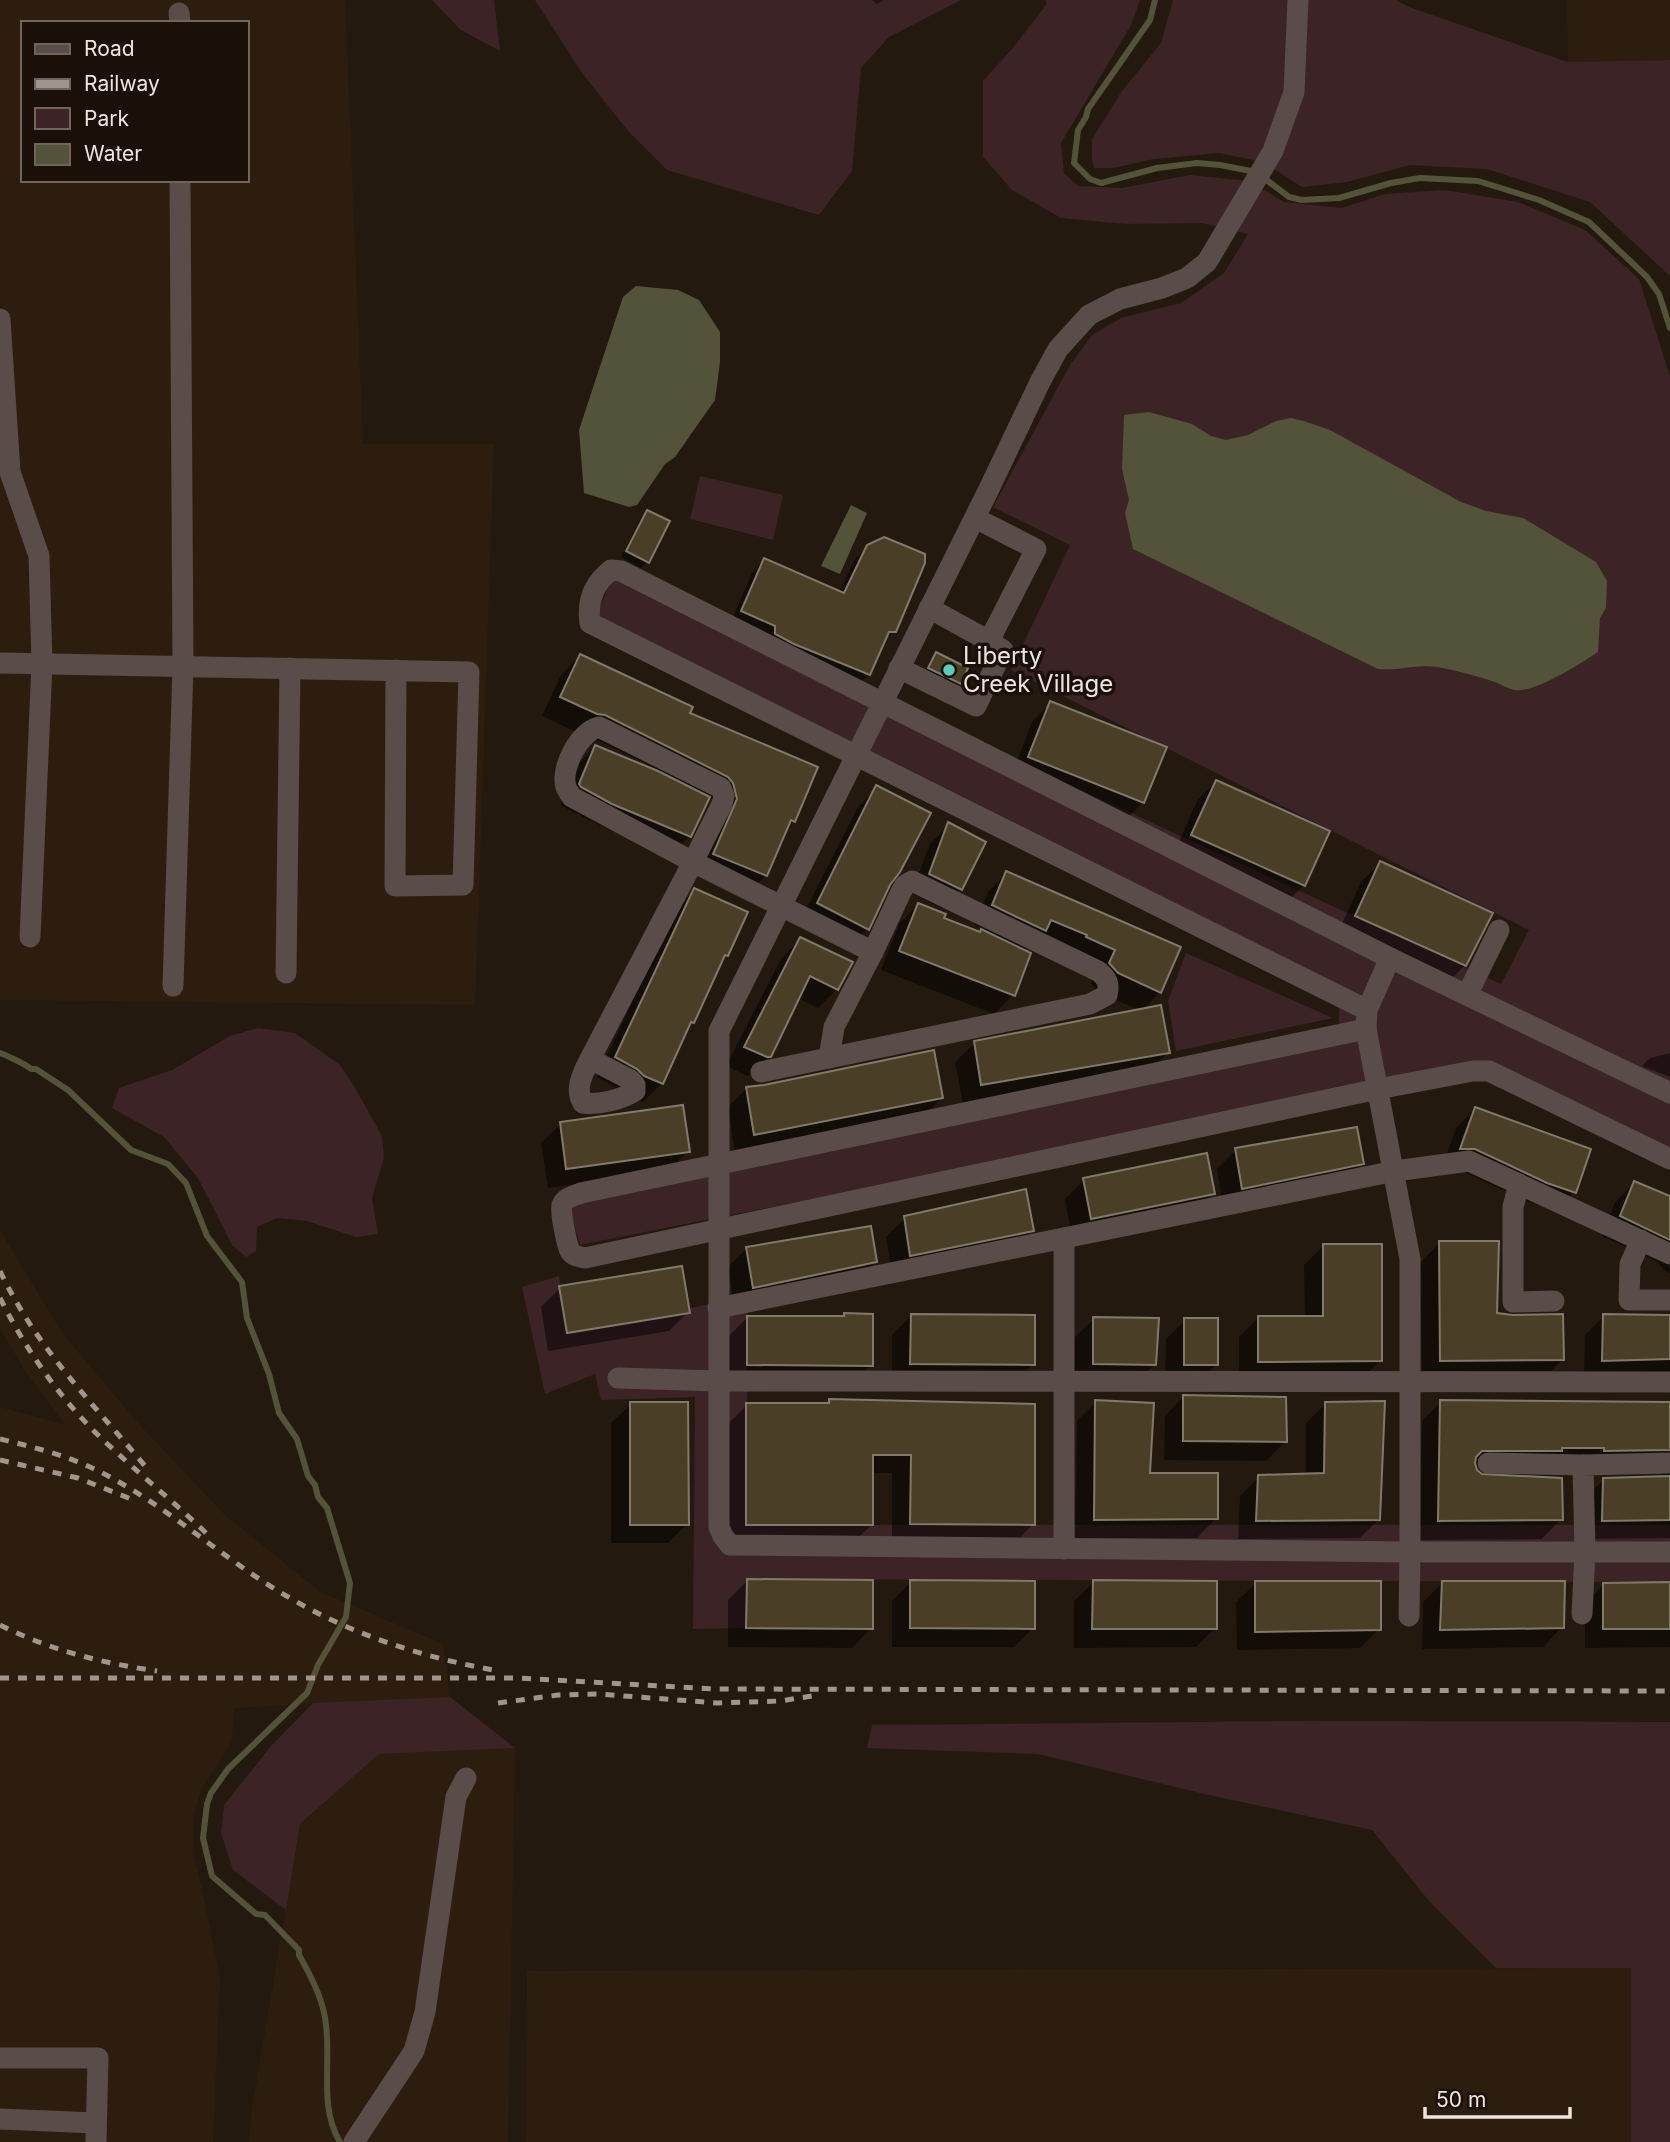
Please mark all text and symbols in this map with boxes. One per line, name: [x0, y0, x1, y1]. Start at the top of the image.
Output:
legend: [21, 21, 248, 182]
text: Road: [84, 36, 135, 61]
text: Railway: [84, 71, 160, 96]
text: Park: [84, 106, 129, 131]
text: Water: [84, 141, 142, 166]
place label: Liberty Creek Village: [963, 641, 1113, 698]
marker: Liberty Creek Village: [941, 662, 957, 678]
scale bar: [1425, 2076, 1570, 2120]
text: 50 m: [1436, 2087, 1486, 2112]

